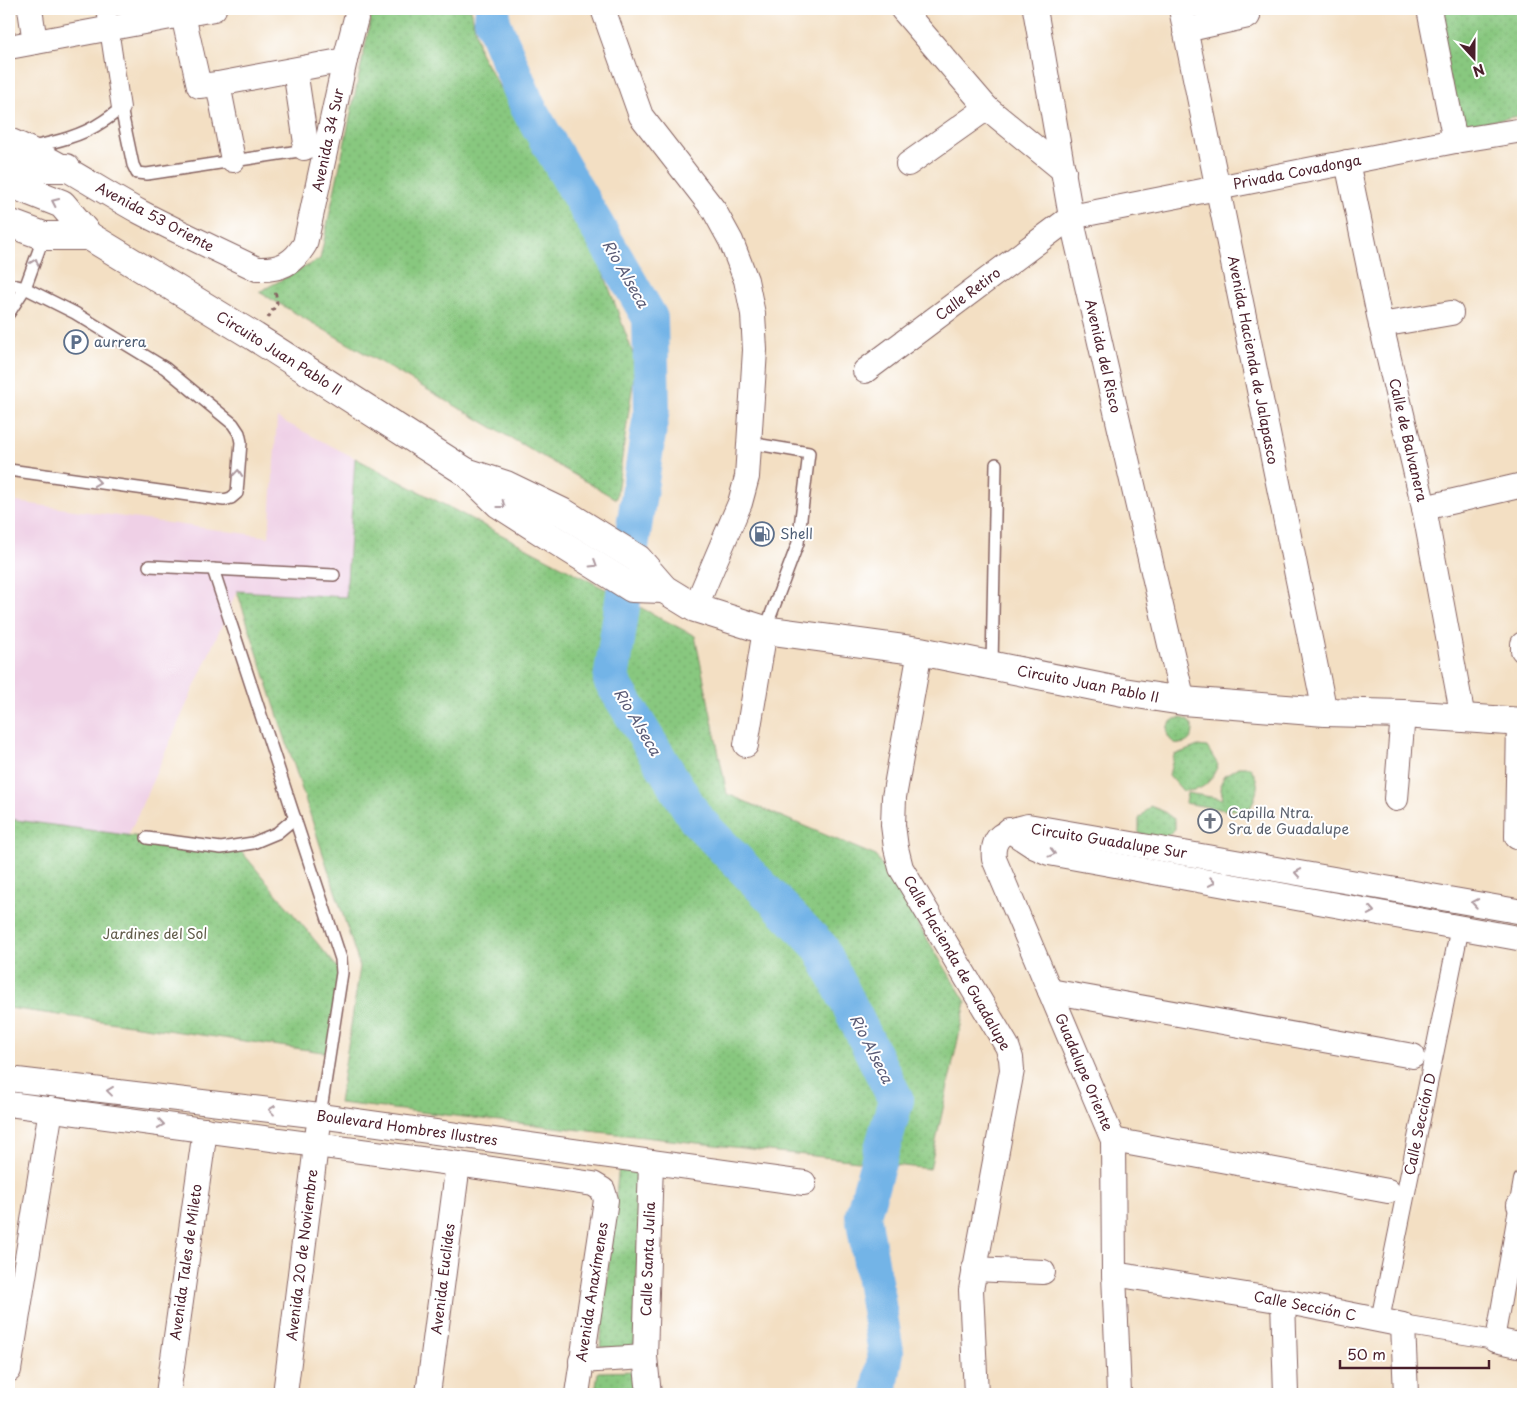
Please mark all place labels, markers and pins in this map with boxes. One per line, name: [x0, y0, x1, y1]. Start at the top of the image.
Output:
parking icon: aurrera: [63, 329, 89, 355]
place label: aurrera: [94, 331, 147, 352]
fuel station icon: Shell: [749, 521, 775, 547]
place label: Shell: [780, 523, 813, 544]
place label: Capilla Ntra. Sra de Guadalupe: [1228, 802, 1349, 839]
church icon: Capilla Ntra. Sra de Guadalupe: [1197, 808, 1223, 834]

